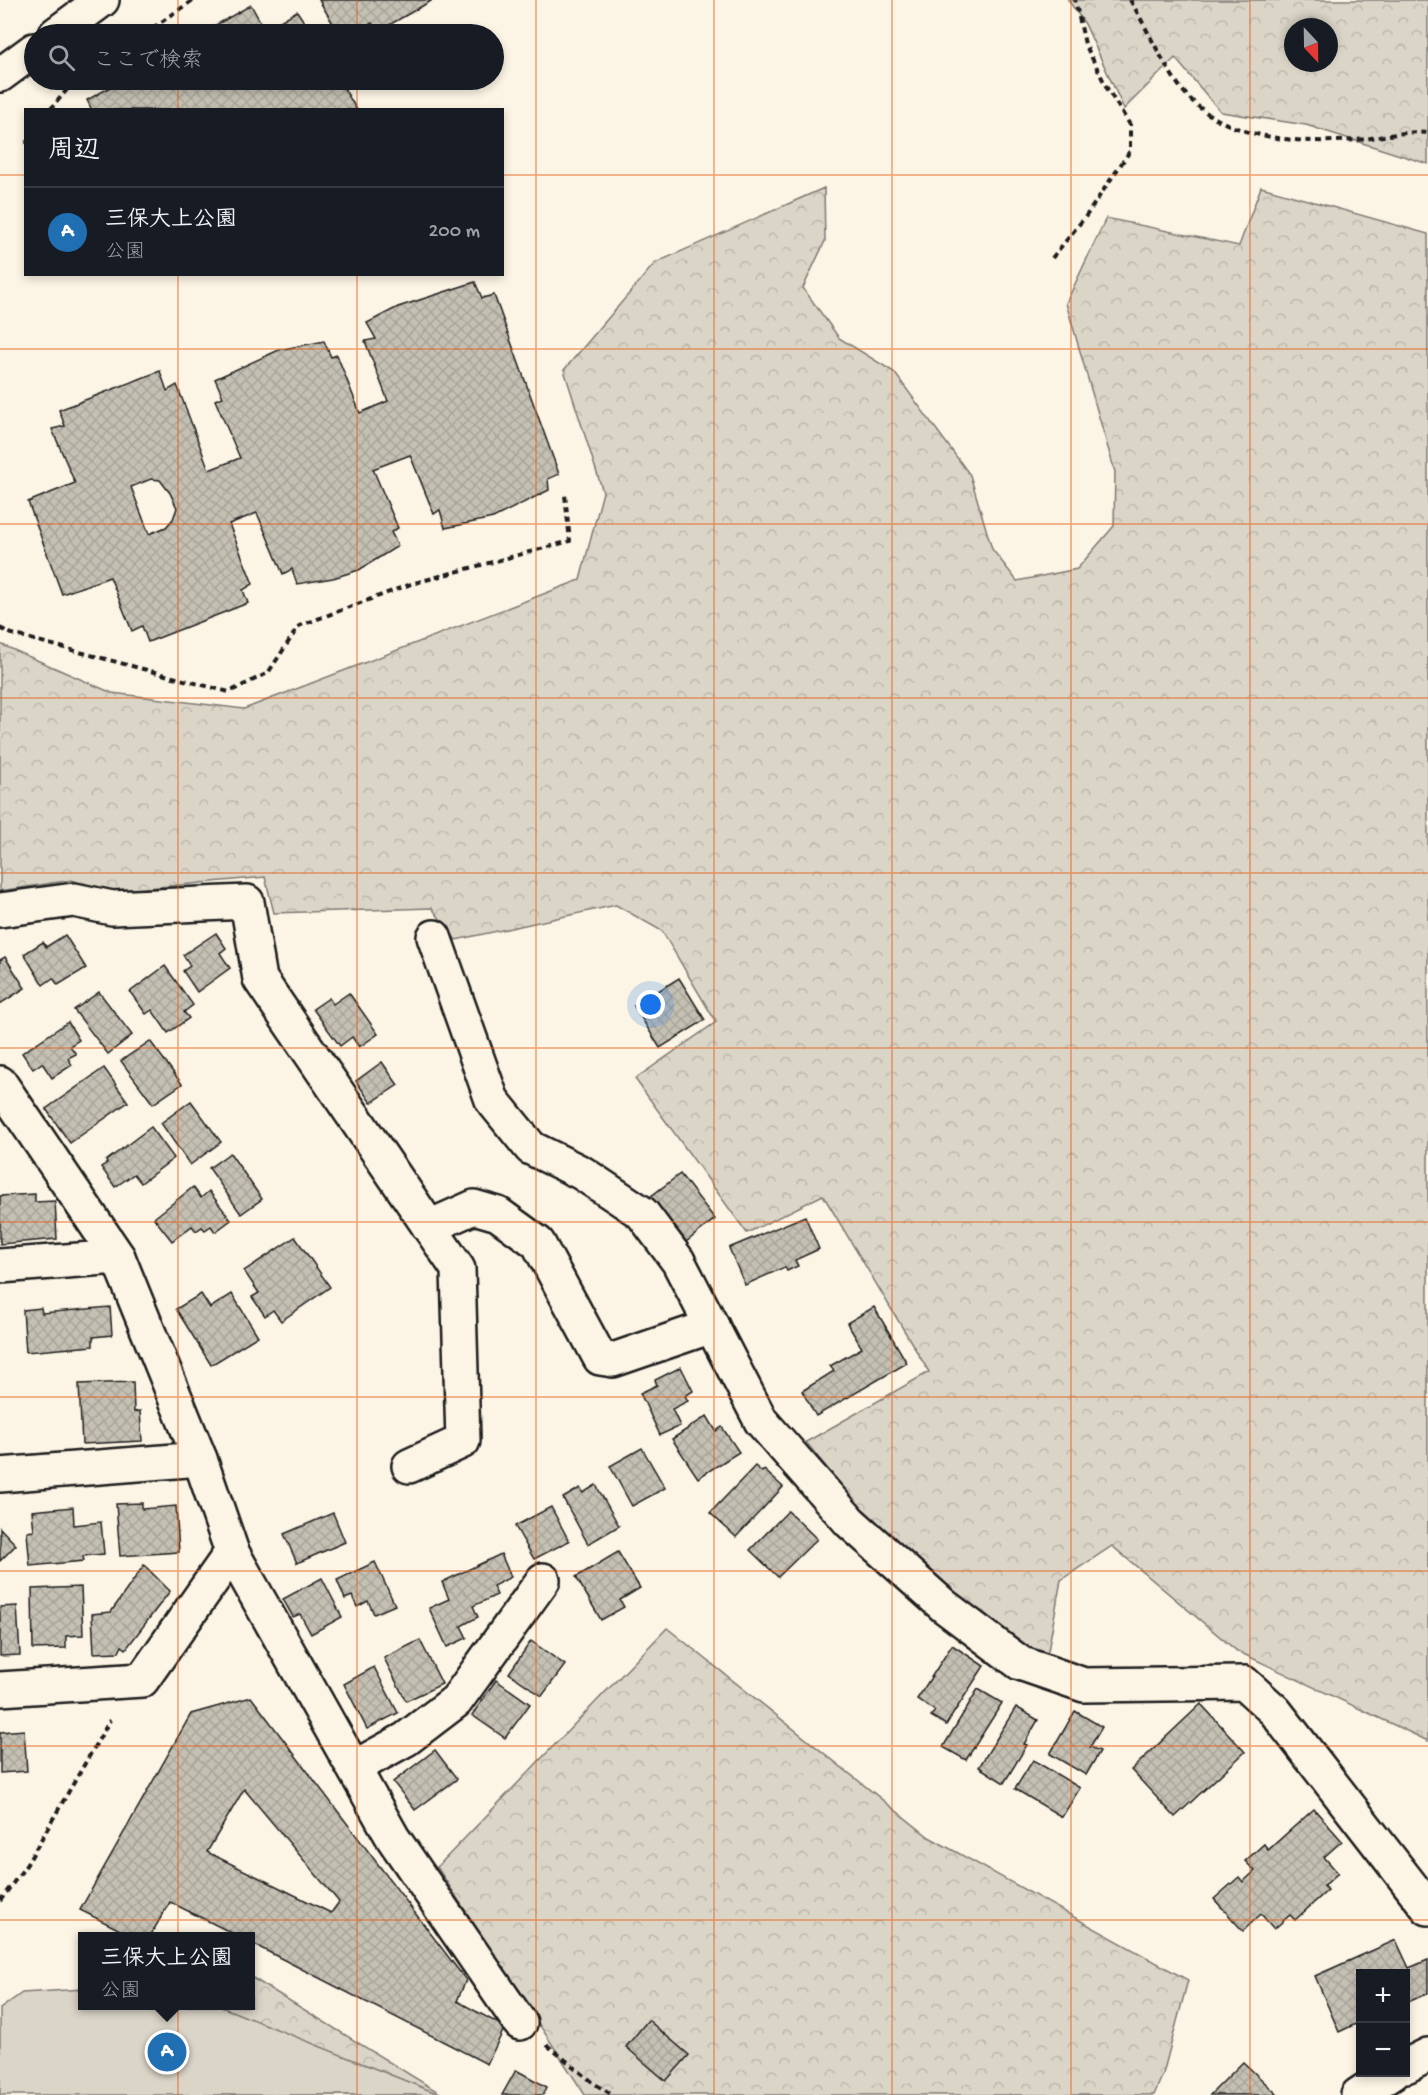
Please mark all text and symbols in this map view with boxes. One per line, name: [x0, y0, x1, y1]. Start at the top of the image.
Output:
north arrow: [1284, 18, 1338, 72]
search box: [24, 24, 504, 90]
icon: search: [45, 41, 78, 74]
text: ここで検索: [93, 49, 203, 75]
text: 周辺: [48, 137, 100, 168]
text: 三保大上公園: [105, 208, 237, 234]
text: A: [62, 221, 73, 244]
text: 200 m: [429, 221, 480, 244]
text: 公園: [105, 242, 145, 265]
your location: [636, 990, 665, 1019]
popup: [78, 1932, 255, 2010]
text: 三保大上公園: [100, 1947, 233, 1973]
map controls: [1356, 1969, 1410, 2077]
button: +: [1356, 1969, 1410, 2023]
text: 公園: [100, 1981, 140, 2004]
button: −: [1356, 2023, 1410, 2077]
pin: A: [148, 2030, 186, 2074]

